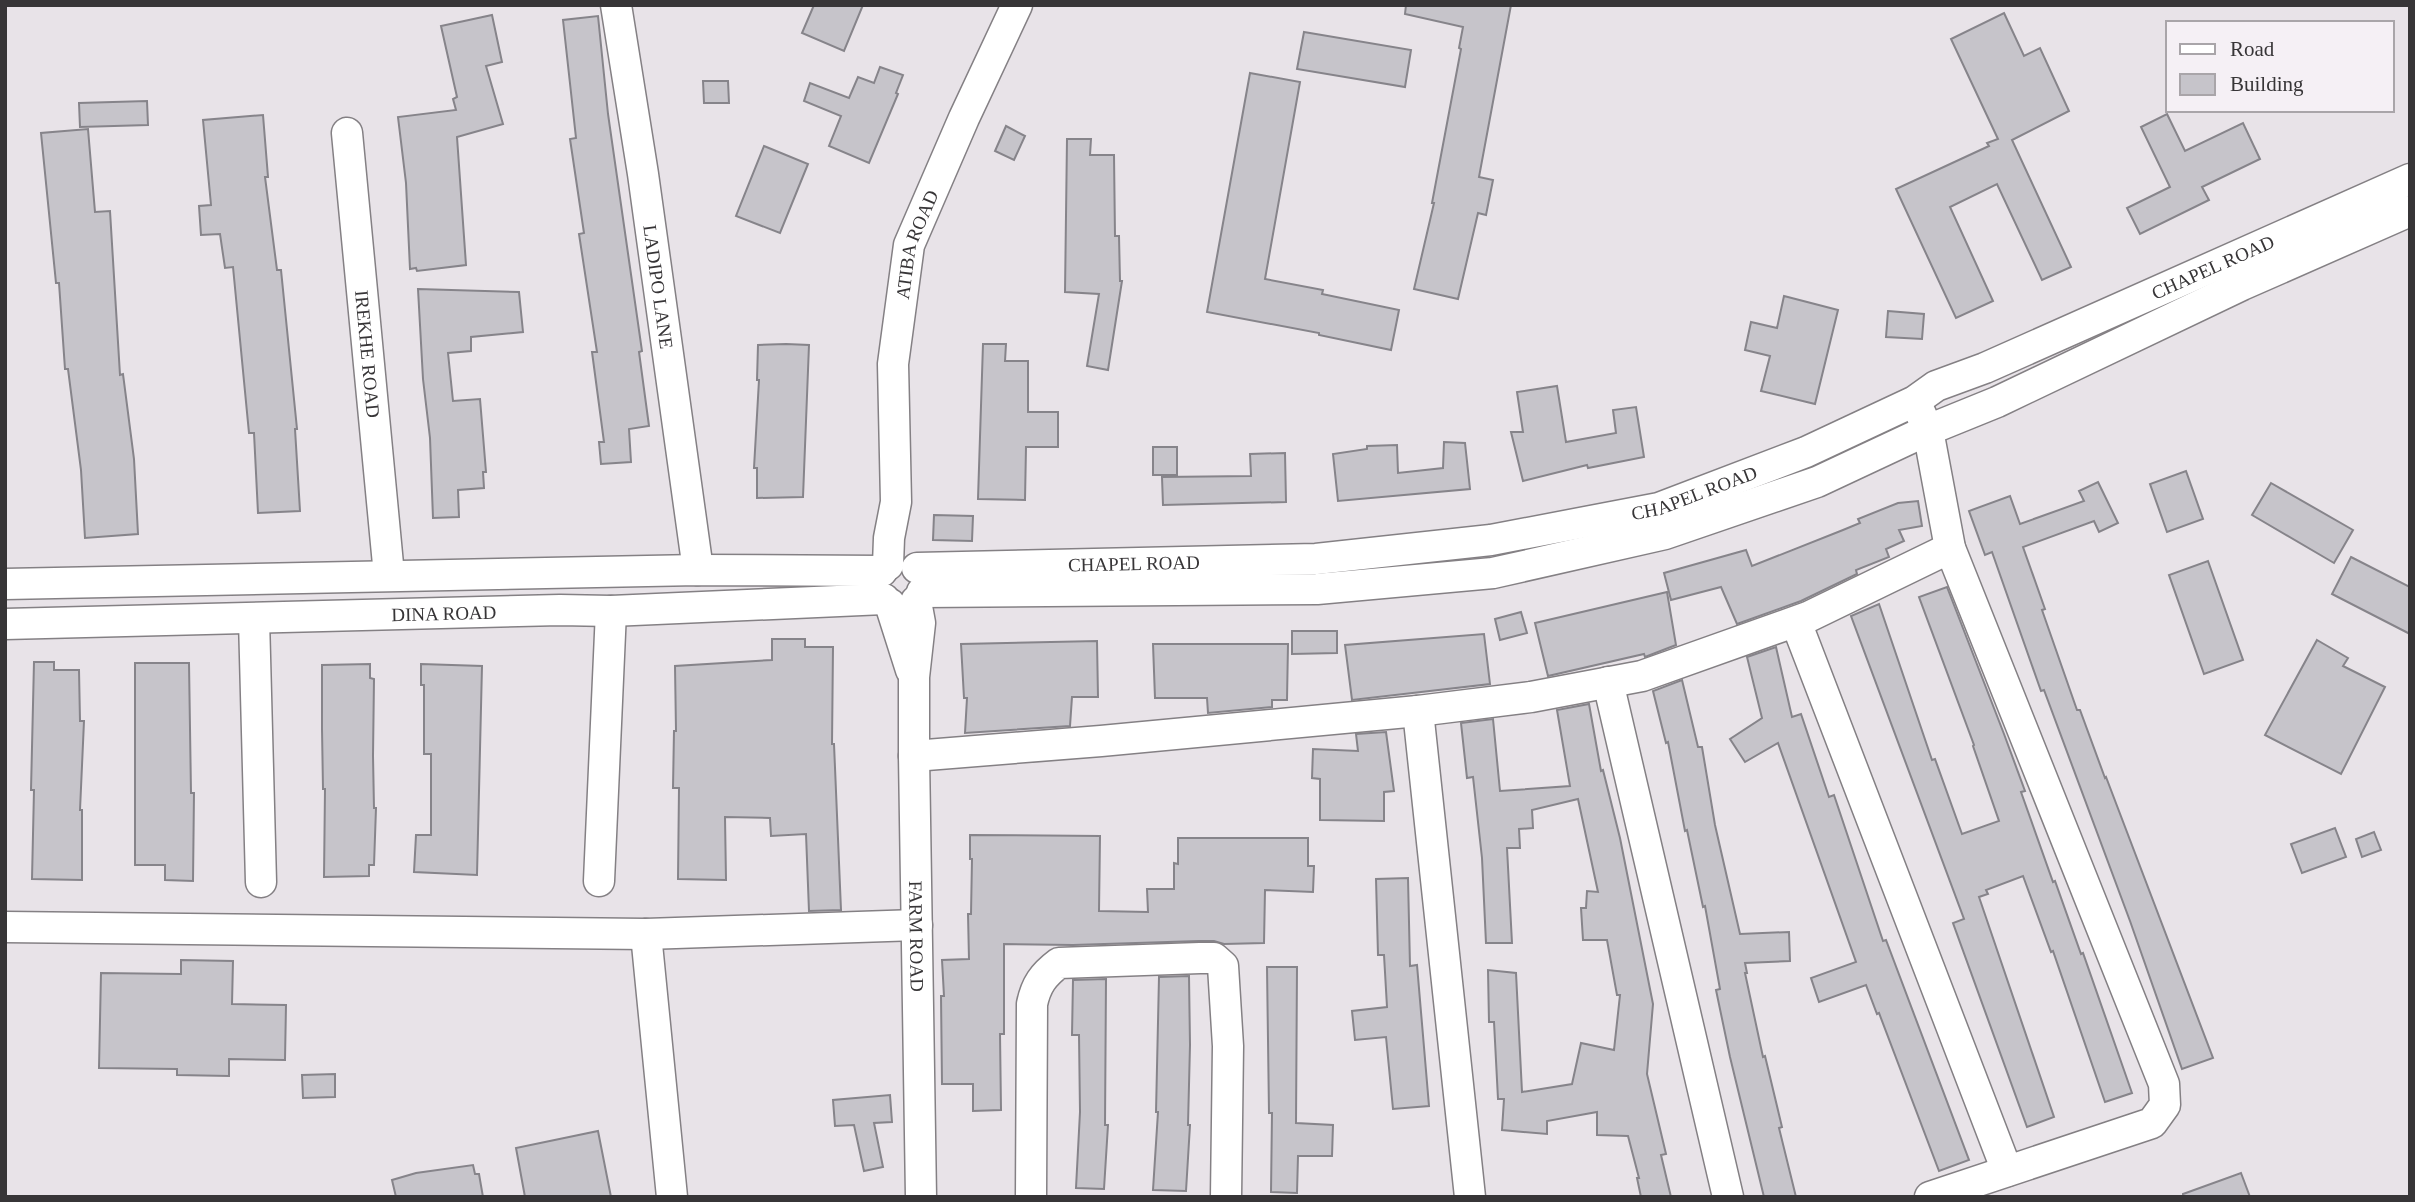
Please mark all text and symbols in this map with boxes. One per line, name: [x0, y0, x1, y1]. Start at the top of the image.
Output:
legend: [2166, 21, 2394, 112]
text: Road: [2230, 37, 2275, 61]
text: Building: [2230, 72, 2304, 96]
street label: ATIBA ROAD: [892, 187, 943, 301]
street label: LADIPO LANE: [639, 223, 677, 350]
street label: CHAPEL ROAD: [2148, 231, 2277, 304]
street label: IREKHE ROAD: [351, 289, 384, 419]
street label: CHAPEL ROAD: [1630, 462, 1760, 524]
street label: CHAPEL ROAD: [1068, 552, 1200, 576]
street label: DINA ROAD: [391, 602, 497, 625]
street label: FARM ROAD: [905, 881, 928, 992]

